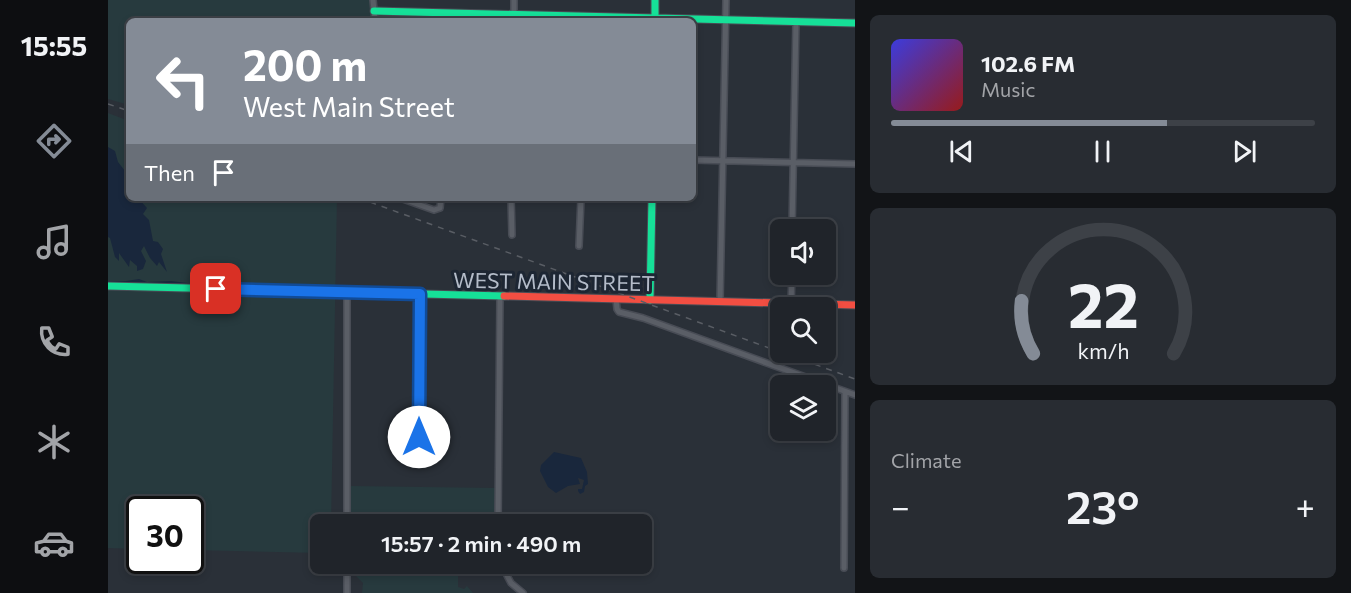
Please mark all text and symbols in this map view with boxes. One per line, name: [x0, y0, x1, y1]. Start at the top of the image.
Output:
text: 15:55: [21, 29, 87, 62]
text: 200 m: [243, 38, 367, 90]
icon: left: [144, 42, 222, 120]
text: 102.6 FM: [981, 50, 1075, 77]
text: Music: [981, 77, 1035, 101]
text: West Main Street: [243, 90, 455, 123]
icon: directions: [33, 120, 75, 162]
icon: previous: [945, 135, 978, 168]
icon: pause: [1086, 135, 1119, 168]
icon: next: [1228, 135, 1261, 168]
icon: arrive: [207, 156, 240, 189]
text: Then: [144, 159, 195, 186]
map controls: [770, 219, 836, 441]
button: sound: [770, 219, 836, 285]
icon: music: [33, 221, 75, 263]
pin: [190, 263, 241, 314]
text: 22: [1067, 265, 1139, 341]
street label: WEST MAIN STREET: [453, 267, 655, 295]
icon: arrive: [199, 272, 232, 305]
button: search: [770, 297, 836, 363]
icon: phone: [33, 321, 75, 363]
text: km/h: [1077, 337, 1129, 363]
button: layers: [770, 375, 836, 441]
position arrow: [387, 405, 451, 469]
icon: climate: [33, 421, 75, 463]
text: Climate: [891, 448, 961, 472]
text: 23°: [1066, 478, 1139, 533]
text: −: [891, 485, 910, 526]
text: +: [1296, 485, 1315, 526]
speed limit sign: 30: [126, 496, 204, 574]
icon: car: [33, 522, 75, 564]
text: 15:57 · 2 min · 490 m: [381, 530, 581, 557]

